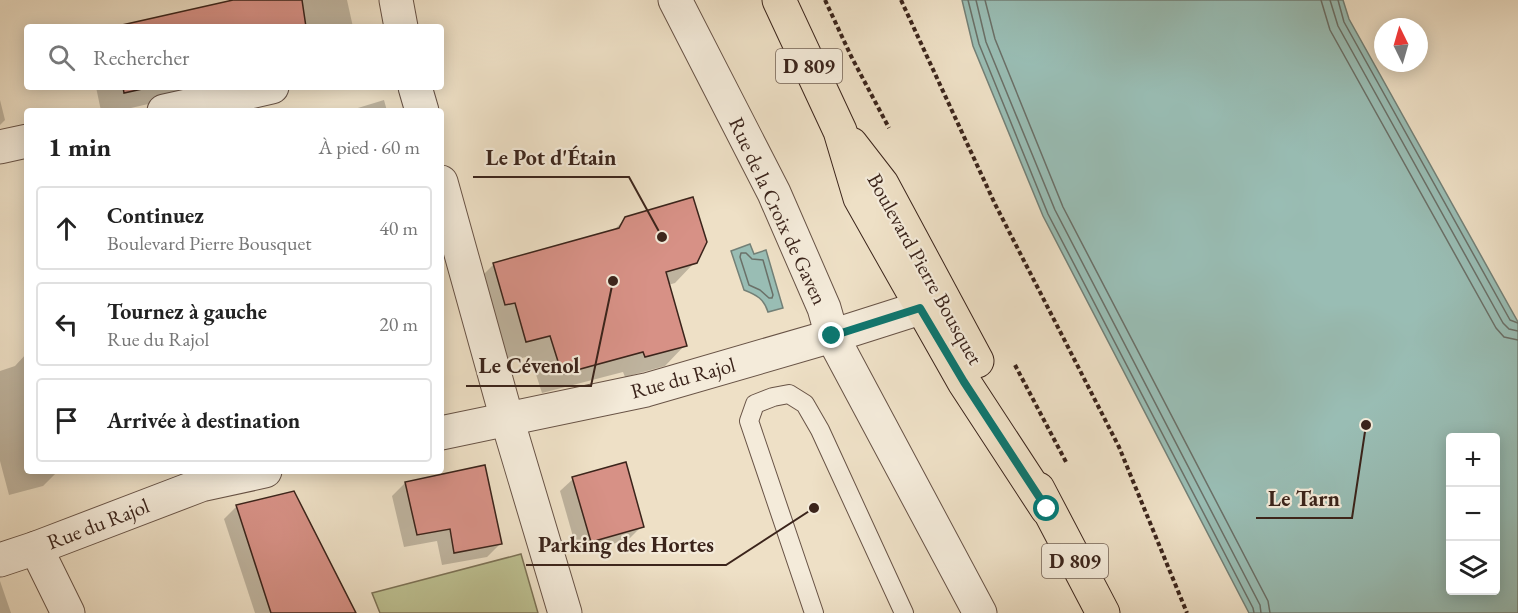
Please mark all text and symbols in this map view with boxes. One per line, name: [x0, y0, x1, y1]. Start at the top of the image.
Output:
north arrow: [1374, 18, 1428, 72]
search box: [24, 24, 444, 90]
icon: search: [45, 41, 78, 74]
text: Rechercher: [93, 43, 189, 72]
road number: D 809: [776, 49, 842, 83]
street label: Rue de la Croix de Gaven: [723, 113, 834, 309]
text: 1 min: [48, 130, 111, 164]
text: À pied · 60 m: [318, 134, 420, 160]
callout: Le Pot d'Étain: [473, 137, 629, 177]
text: Le Pot d'Étain: [485, 143, 617, 172]
street label: Boulevard Pierre Bousquet: [862, 168, 990, 370]
text: Continuez: [107, 201, 204, 230]
icon: ahead: [50, 212, 83, 245]
text: 40 m: [379, 215, 418, 241]
text: Boulevard Pierre Bousquet: [107, 230, 312, 256]
text: Tournez à gauche: [107, 297, 267, 326]
icon: left: [50, 308, 83, 341]
text: 20 m: [379, 311, 418, 337]
route end: [818, 322, 844, 348]
text: Rue du Rajol: [107, 326, 209, 352]
callout: Le Cévenol: [466, 346, 591, 386]
text: Le Cévenol: [478, 351, 580, 380]
street label: Rue du Rajol: [628, 351, 738, 404]
icon: arrive: [50, 404, 83, 437]
text: Arrivée à destination: [107, 406, 300, 435]
map controls: [1446, 433, 1500, 595]
button: +: [1446, 433, 1500, 487]
callout: Le Tarn: [1256, 478, 1352, 518]
text: Le Tarn: [1268, 484, 1340, 513]
button: −: [1446, 487, 1500, 541]
street label: Rue du Rajol: [43, 492, 153, 555]
route start: [1033, 495, 1059, 521]
callout: Parking des Hortes: [526, 525, 726, 565]
text: Parking des Hortes: [538, 530, 714, 559]
button: layers: [1446, 541, 1500, 595]
road number: D 809: [1042, 544, 1108, 578]

